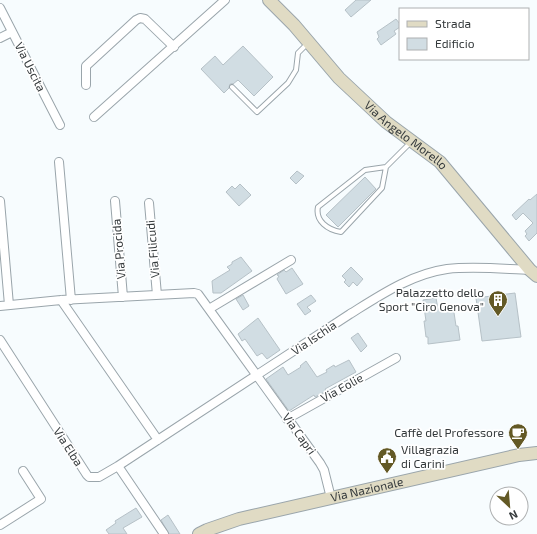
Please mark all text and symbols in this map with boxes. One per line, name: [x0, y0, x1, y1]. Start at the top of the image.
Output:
legend: [399, 8, 529, 60]
text: Strada: [435, 16, 471, 30]
text: Edificio: [435, 36, 475, 50]
street label: Via Uscita: [12, 39, 49, 94]
street label: Via Angelo Morello: [362, 97, 451, 172]
street label: Via Procida: [108, 218, 128, 280]
street label: Via Filicudi: [142, 220, 162, 279]
place label: Palazzetto dello Sport "Ciro Genova": [379, 285, 484, 313]
building icon: Palazzetto dello Sport "Ciro Genova": [487, 289, 509, 317]
street label: Via Ischia: [288, 317, 339, 357]
street label: Via Eolie: [318, 370, 365, 404]
street label: Via Capri: [280, 410, 320, 457]
cafe icon: Caffè del Professore: [507, 422, 529, 450]
street label: Via Elba: [51, 425, 86, 468]
place label: Caffè del Professore: [394, 425, 504, 439]
place label: Villagrazia di Carini: [401, 442, 459, 470]
public building icon: Villagrazia di Carini: [376, 446, 398, 474]
street label: Via Nazionale: [329, 474, 404, 504]
north arrow: [489, 486, 529, 526]
text: N: [507, 508, 520, 523]

